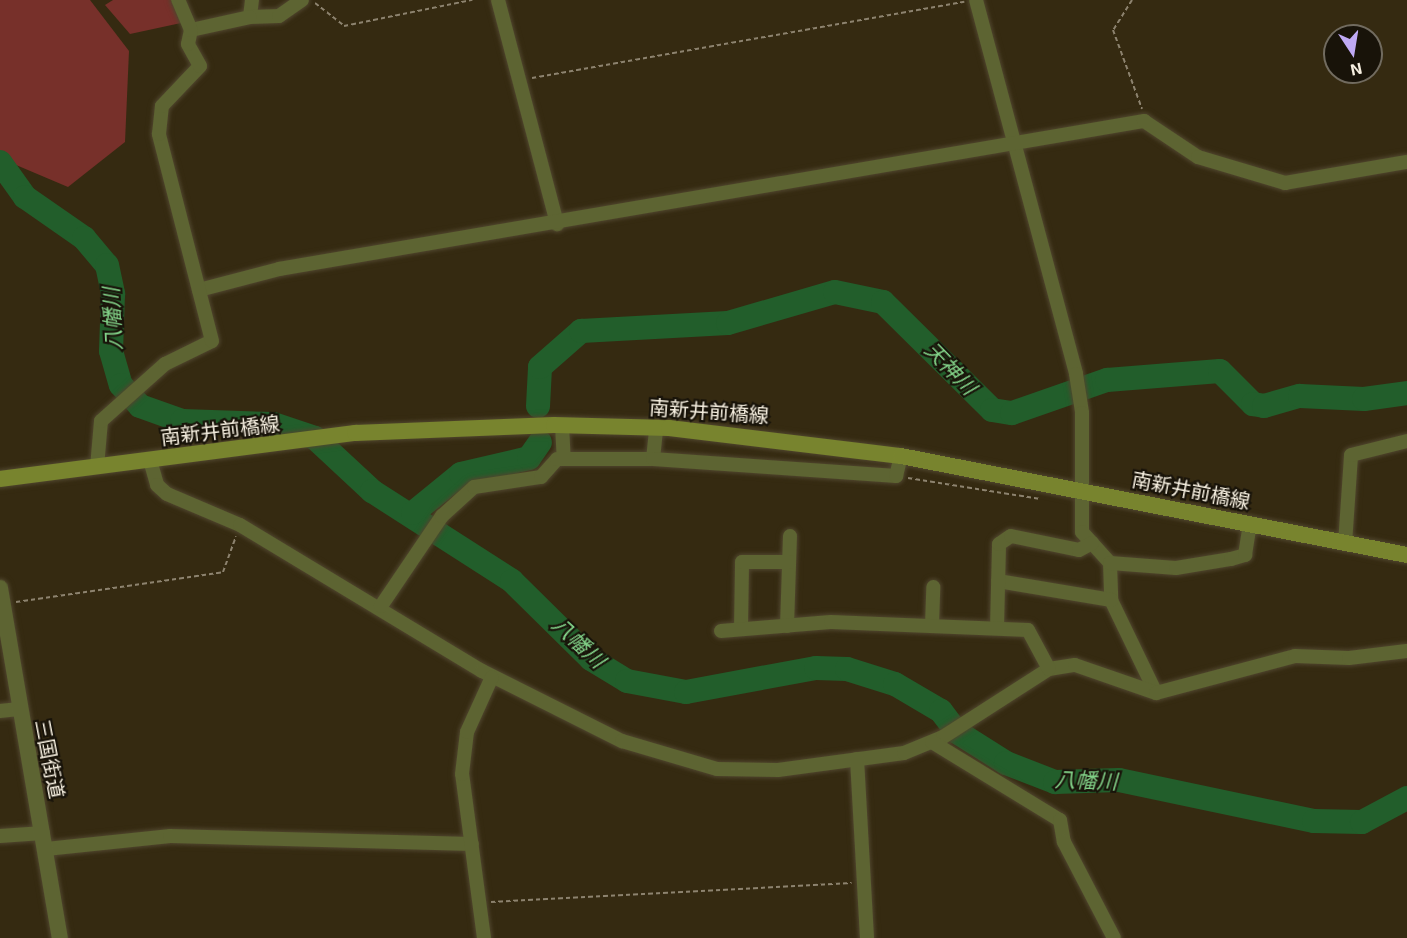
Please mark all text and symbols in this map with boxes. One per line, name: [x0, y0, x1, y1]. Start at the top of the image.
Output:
north arrow: [1323, 24, 1383, 84]
text: N: [1349, 60, 1364, 81]
water label: 八幡川: [98, 287, 126, 351]
water label: 天神川: [920, 337, 982, 399]
street label: 南新井前橋線: [648, 395, 770, 427]
street label: 南新井前橋線: [159, 411, 281, 449]
street label: 南新井前橋線: [1130, 467, 1252, 513]
water label: 八幡川: [547, 611, 611, 673]
street label: 三国街道: [31, 717, 69, 801]
water label: 八幡川: [1054, 766, 1118, 794]

